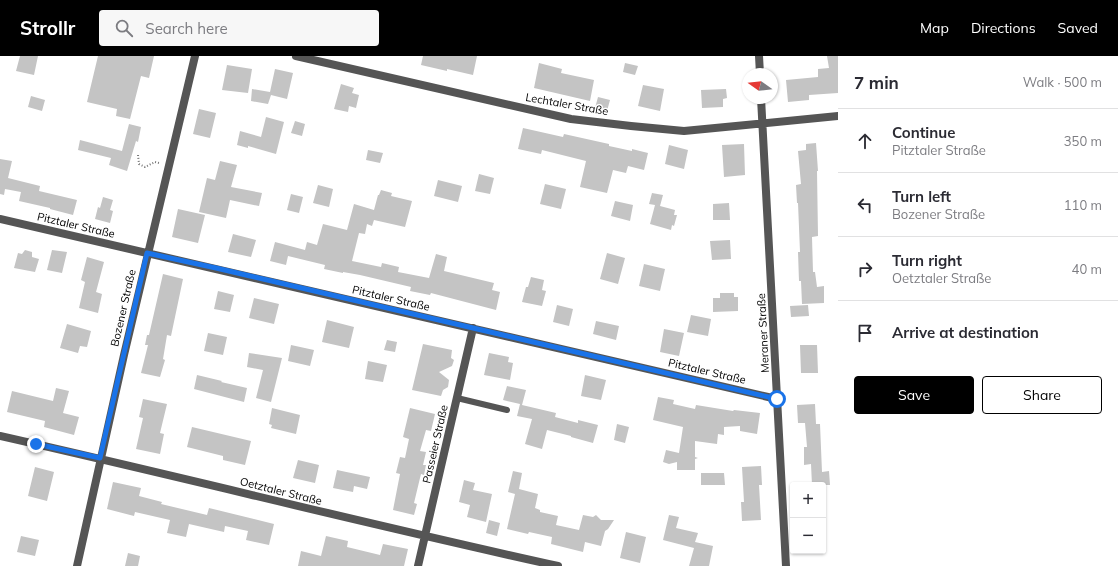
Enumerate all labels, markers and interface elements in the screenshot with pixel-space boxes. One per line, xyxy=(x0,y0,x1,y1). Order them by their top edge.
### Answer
search box xyxy=(99,10,379,46)
text: Strollr xyxy=(20,16,75,40)
icon: search xyxy=(113,17,135,39)
text: Search here xyxy=(145,19,228,38)
text: Map xyxy=(920,19,949,37)
text: Directions xyxy=(971,19,1036,37)
text: Saved xyxy=(1058,19,1098,37)
north arrow xyxy=(742,68,778,104)
text: 7 min xyxy=(854,72,899,93)
text: Walk · 500 m xyxy=(1023,74,1102,90)
street label: Lechtaler Straße xyxy=(524,90,610,118)
text: Continue xyxy=(892,123,955,142)
icon: ahead xyxy=(854,130,876,152)
text: 350 m xyxy=(1064,133,1102,149)
text: Pitztaler Straße xyxy=(892,142,986,158)
text: Turn left xyxy=(892,187,951,206)
icon: left xyxy=(854,194,876,216)
text: 110 m xyxy=(1064,197,1102,213)
text: Bozener Straße xyxy=(892,206,985,222)
street label: Pitztaler Straße xyxy=(36,209,116,241)
text: Turn right xyxy=(892,251,962,270)
icon: right xyxy=(854,258,876,280)
text: 40 m xyxy=(1072,261,1102,277)
street label: Bozener Straße xyxy=(107,268,139,348)
text: Oetztaler Straße xyxy=(892,270,991,286)
street label: Pitztaler Straße xyxy=(351,282,431,314)
street label: Meraner Straße xyxy=(754,293,772,373)
icon: arrive xyxy=(854,322,876,344)
text: Arrive at destination xyxy=(892,323,1039,342)
street label: Pitztaler Straße xyxy=(667,355,747,387)
button: Save xyxy=(854,376,974,414)
button: Share xyxy=(982,376,1102,414)
route start xyxy=(768,390,786,408)
street label: Passeier Straße xyxy=(419,403,451,485)
route end xyxy=(27,435,45,453)
street label: Oetztaler Straße xyxy=(238,474,324,508)
map controls xyxy=(790,482,826,554)
button: + xyxy=(790,482,826,518)
button: − xyxy=(790,518,826,554)

